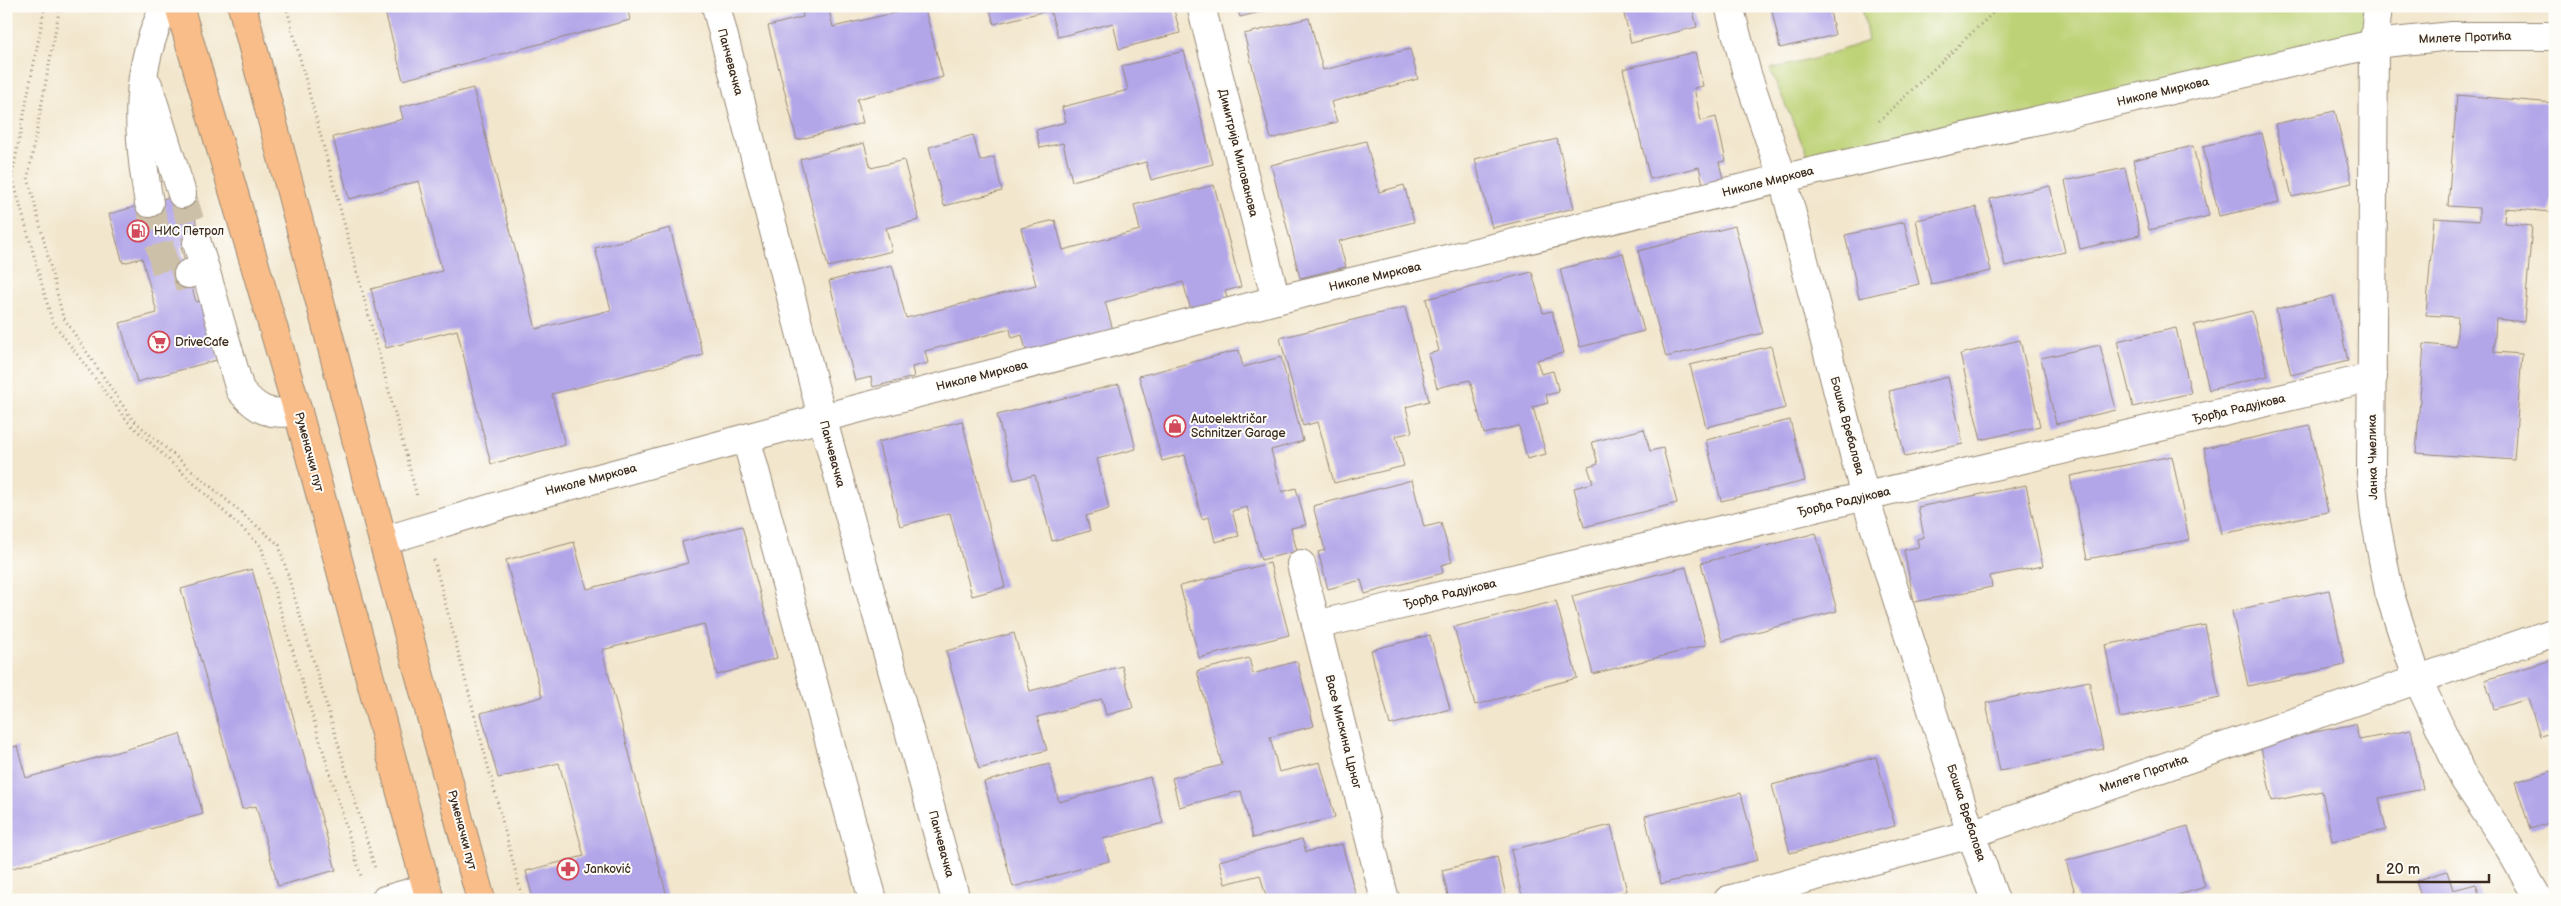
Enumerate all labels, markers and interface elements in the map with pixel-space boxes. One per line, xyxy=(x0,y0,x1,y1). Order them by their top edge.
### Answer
street label: Панчевачка xyxy=(714,27,746,97)
street label: Милете Протића xyxy=(2418,29,2512,47)
street label: Николе Миркова xyxy=(2116,74,2210,110)
street label: Димитрија Милованова xyxy=(1215,87,1261,219)
street label: Николе Миркова xyxy=(1721,163,1815,201)
fuel station icon: НИС Петрол xyxy=(126,219,150,243)
place label: НИС Петрол xyxy=(154,224,224,239)
street label: Николе Миркова xyxy=(1328,259,1422,295)
supermarket icon: DriveCafe xyxy=(147,330,171,354)
place label: DriveCafe xyxy=(175,335,229,350)
street label: Николе Миркова xyxy=(935,357,1029,395)
street label: Бошка Вребалова xyxy=(1827,375,1867,477)
street label: Ђорђа Радујкова xyxy=(2191,391,2287,427)
street label: Руменачки пут xyxy=(291,410,327,494)
place label: Autoelektričar Schnitzer Garage xyxy=(1191,412,1286,441)
shop icon: Autoelektričar Schnitzer Garage xyxy=(1163,414,1187,438)
street label: Јанка Чмелика xyxy=(2365,414,2381,500)
street label: Панчевачка xyxy=(816,419,848,489)
street label: Николе Миркова xyxy=(544,461,638,499)
street label: Ђорђа Радујкова xyxy=(1796,484,1892,520)
street label: Ђорђа Радујкова xyxy=(1402,576,1498,612)
street label: Васе Мискина Црног xyxy=(1322,673,1365,791)
street label: Милете Протића xyxy=(2098,752,2190,796)
street label: Бошка Вребалова xyxy=(1943,762,1989,864)
street label: Руменачки пут xyxy=(444,788,480,872)
street label: Панчевачка xyxy=(925,809,957,879)
scale bar xyxy=(2378,851,2490,883)
pharmacy icon: Janković xyxy=(556,857,580,881)
text: 20 m xyxy=(2386,860,2420,879)
place label: Janković xyxy=(584,862,632,877)

